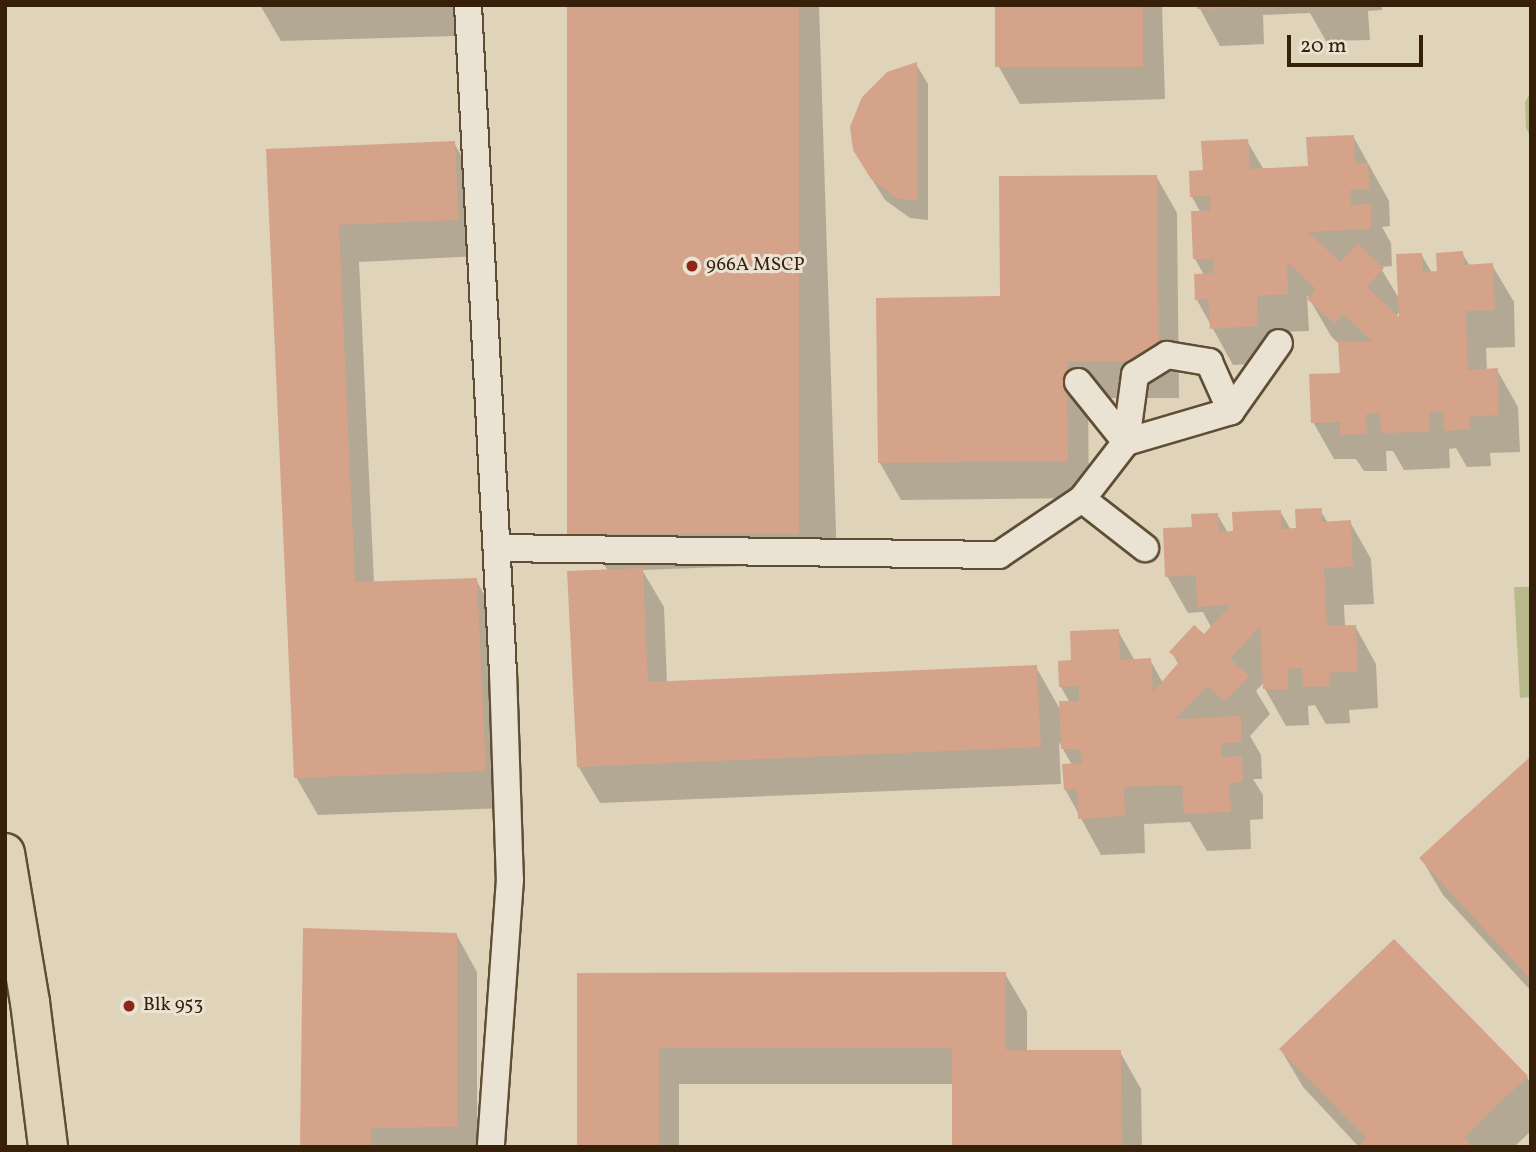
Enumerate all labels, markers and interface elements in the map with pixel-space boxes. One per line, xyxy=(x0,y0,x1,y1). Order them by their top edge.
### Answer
scale bar xyxy=(1291,21,1428,65)
text: 20 m xyxy=(1300,32,1346,61)
place label: 966A MSCP xyxy=(706,255,805,277)
marker: 966A MSCP xyxy=(684,258,700,274)
place label: Blk 953 xyxy=(143,995,203,1017)
marker: Blk 953 xyxy=(121,998,137,1014)

